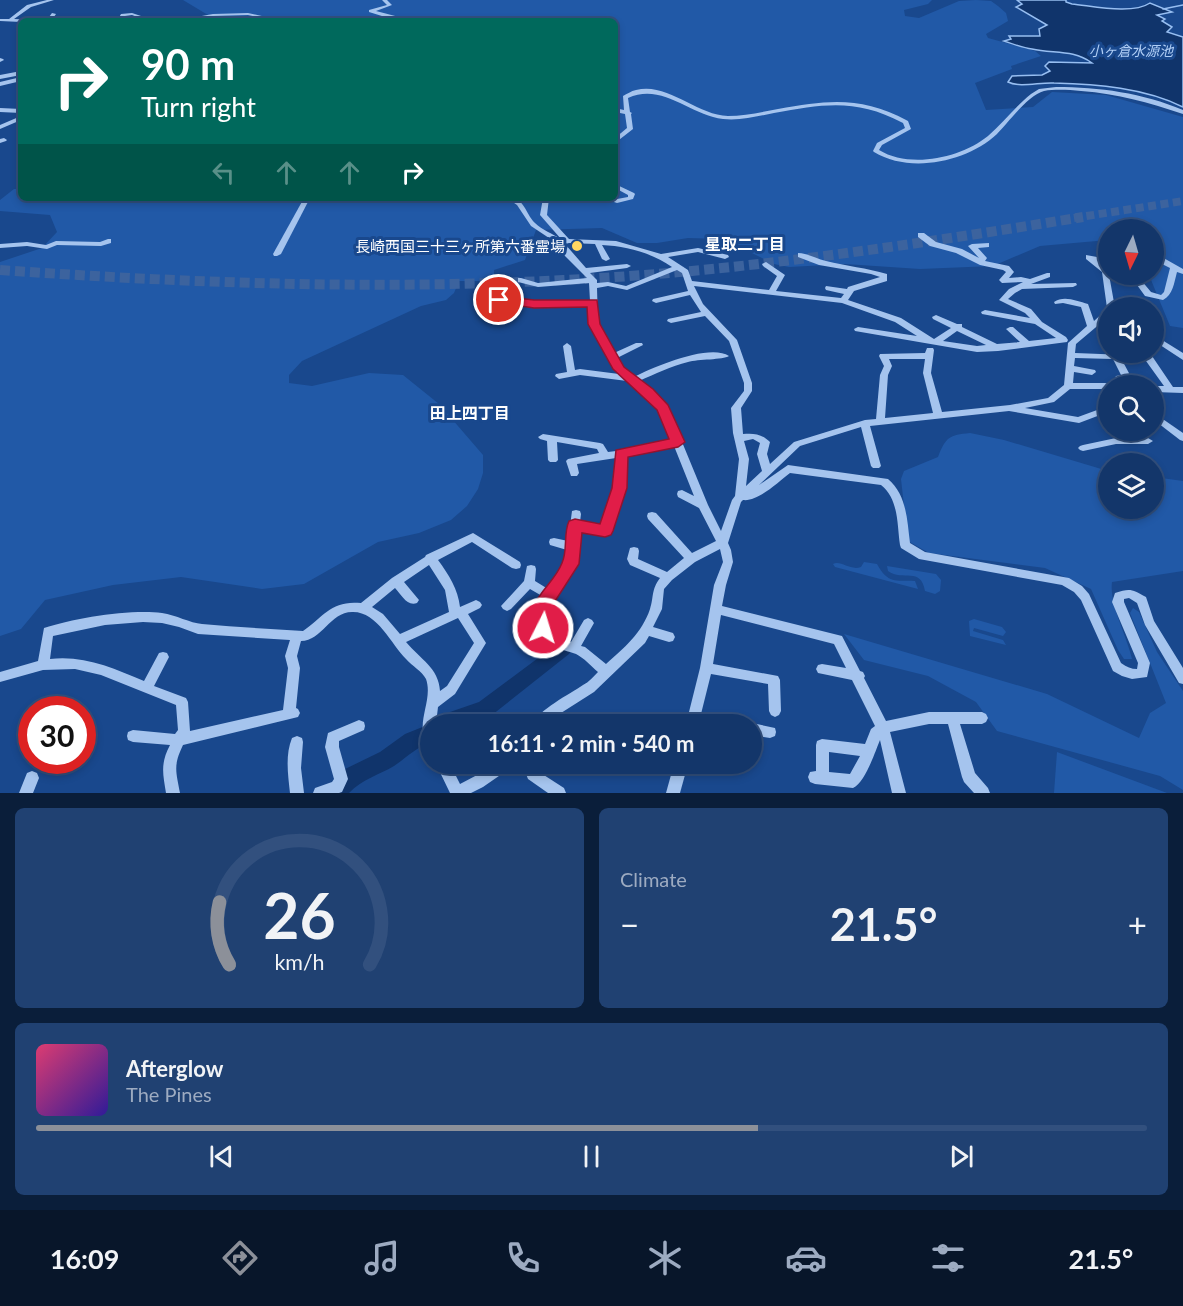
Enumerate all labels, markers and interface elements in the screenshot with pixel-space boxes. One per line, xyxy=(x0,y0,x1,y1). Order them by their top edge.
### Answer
text: 90 m xyxy=(141,39,235,89)
icon: right xyxy=(42,42,120,120)
water label: 小ヶ倉水源池 xyxy=(1089,42,1175,59)
text: Turn right xyxy=(141,90,256,123)
icon: left xyxy=(207,156,240,189)
icon: ahead xyxy=(270,156,303,189)
icon: ahead xyxy=(333,156,366,189)
icon: right xyxy=(396,156,429,189)
north arrow xyxy=(1098,219,1164,285)
map controls xyxy=(1098,219,1164,519)
district label: 星取二丁目 xyxy=(705,234,785,253)
place label: 長崎西国三十三ヶ所第六番霊場 xyxy=(355,237,565,255)
marker: 長崎西国三十三ヶ所第六番霊場 xyxy=(570,239,584,253)
pin xyxy=(473,274,524,325)
icon: arrive xyxy=(482,283,515,316)
button: sound xyxy=(1098,297,1164,363)
button: search xyxy=(1098,375,1164,441)
district label: 田上四丁目 xyxy=(430,403,510,422)
button: layers xyxy=(1098,453,1164,519)
position arrow xyxy=(511,596,575,660)
speed limit sign: 30 xyxy=(18,696,96,774)
text: 16:11 · 2 min · 540 m xyxy=(488,730,694,757)
text: Climate xyxy=(620,867,687,891)
text: 26 xyxy=(263,877,336,952)
text: 21.5° xyxy=(830,897,937,951)
text: − xyxy=(620,904,639,944)
text: + xyxy=(1128,904,1147,944)
text: km/h xyxy=(274,949,325,975)
text: Afterglow xyxy=(126,1055,223,1082)
text: The Pines xyxy=(126,1082,212,1106)
icon: previous xyxy=(205,1140,238,1173)
icon: pause xyxy=(575,1140,608,1173)
icon: next xyxy=(945,1140,978,1173)
icon: directions xyxy=(219,1237,261,1279)
icon: music xyxy=(361,1237,403,1279)
icon: phone xyxy=(502,1237,544,1279)
icon: climate xyxy=(644,1237,686,1279)
icon: car xyxy=(785,1237,827,1279)
icon: filters xyxy=(927,1237,969,1279)
text: 16:09 xyxy=(50,1242,119,1275)
text: 21.5° xyxy=(1069,1242,1133,1275)

